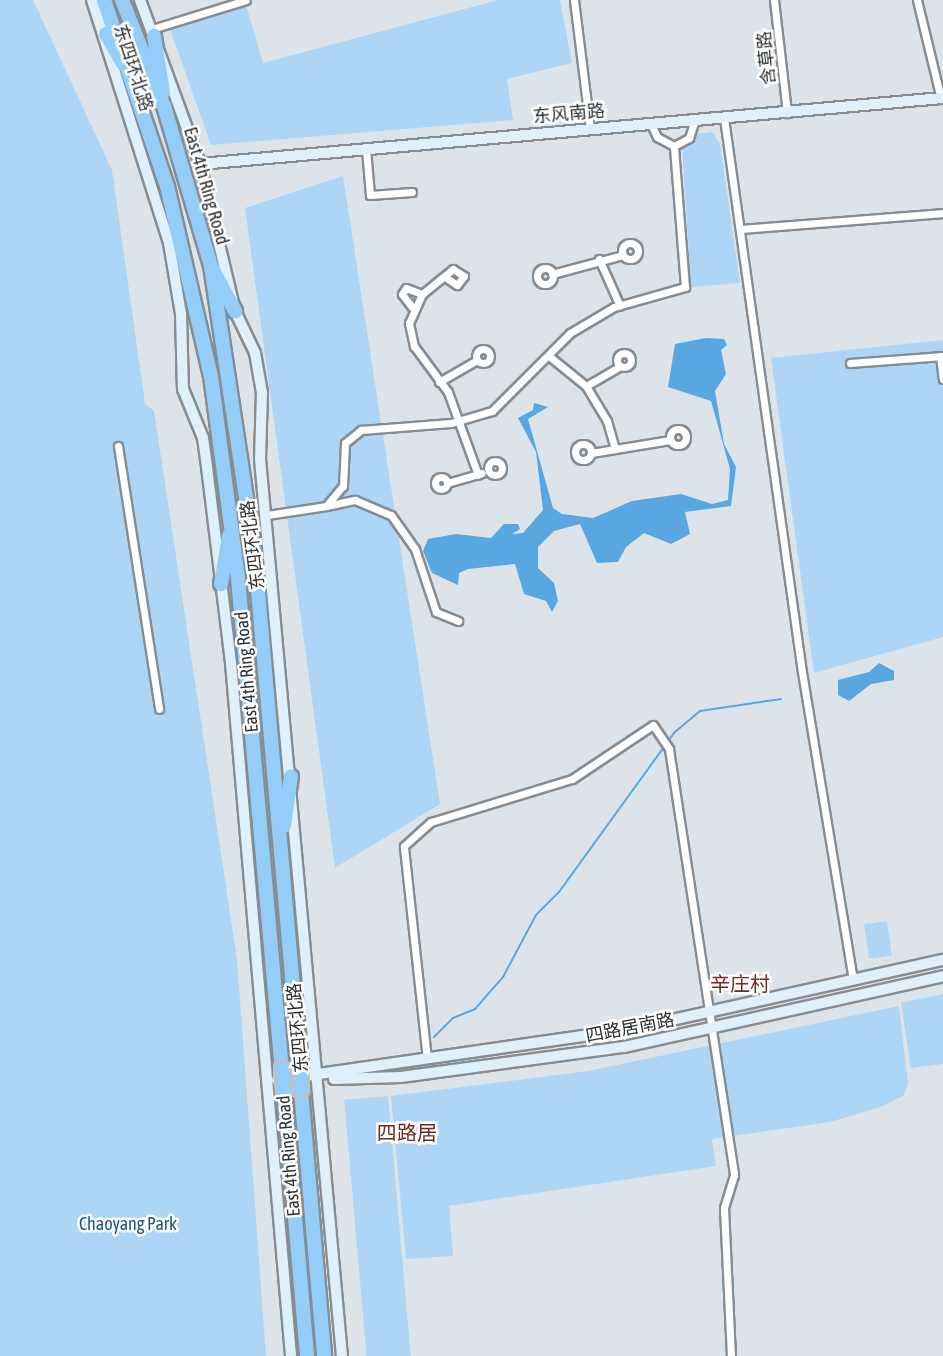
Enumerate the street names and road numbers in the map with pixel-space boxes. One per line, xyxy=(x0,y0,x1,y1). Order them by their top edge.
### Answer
street label: 东四环北路 xyxy=(109,22,157,114)
street label: 含草路 xyxy=(753,30,781,86)
street label: 东风南路 xyxy=(532,100,606,128)
street label: East 4th Ring Road xyxy=(179,125,233,247)
street label: 东四环北路 xyxy=(237,499,269,591)
street label: East 4th Ring Road xyxy=(231,611,263,733)
street label: 东四环北路 xyxy=(283,982,313,1074)
street label: 四路居南路 xyxy=(584,1009,676,1047)
street label: East 4th Ring Road xyxy=(273,1095,305,1217)

